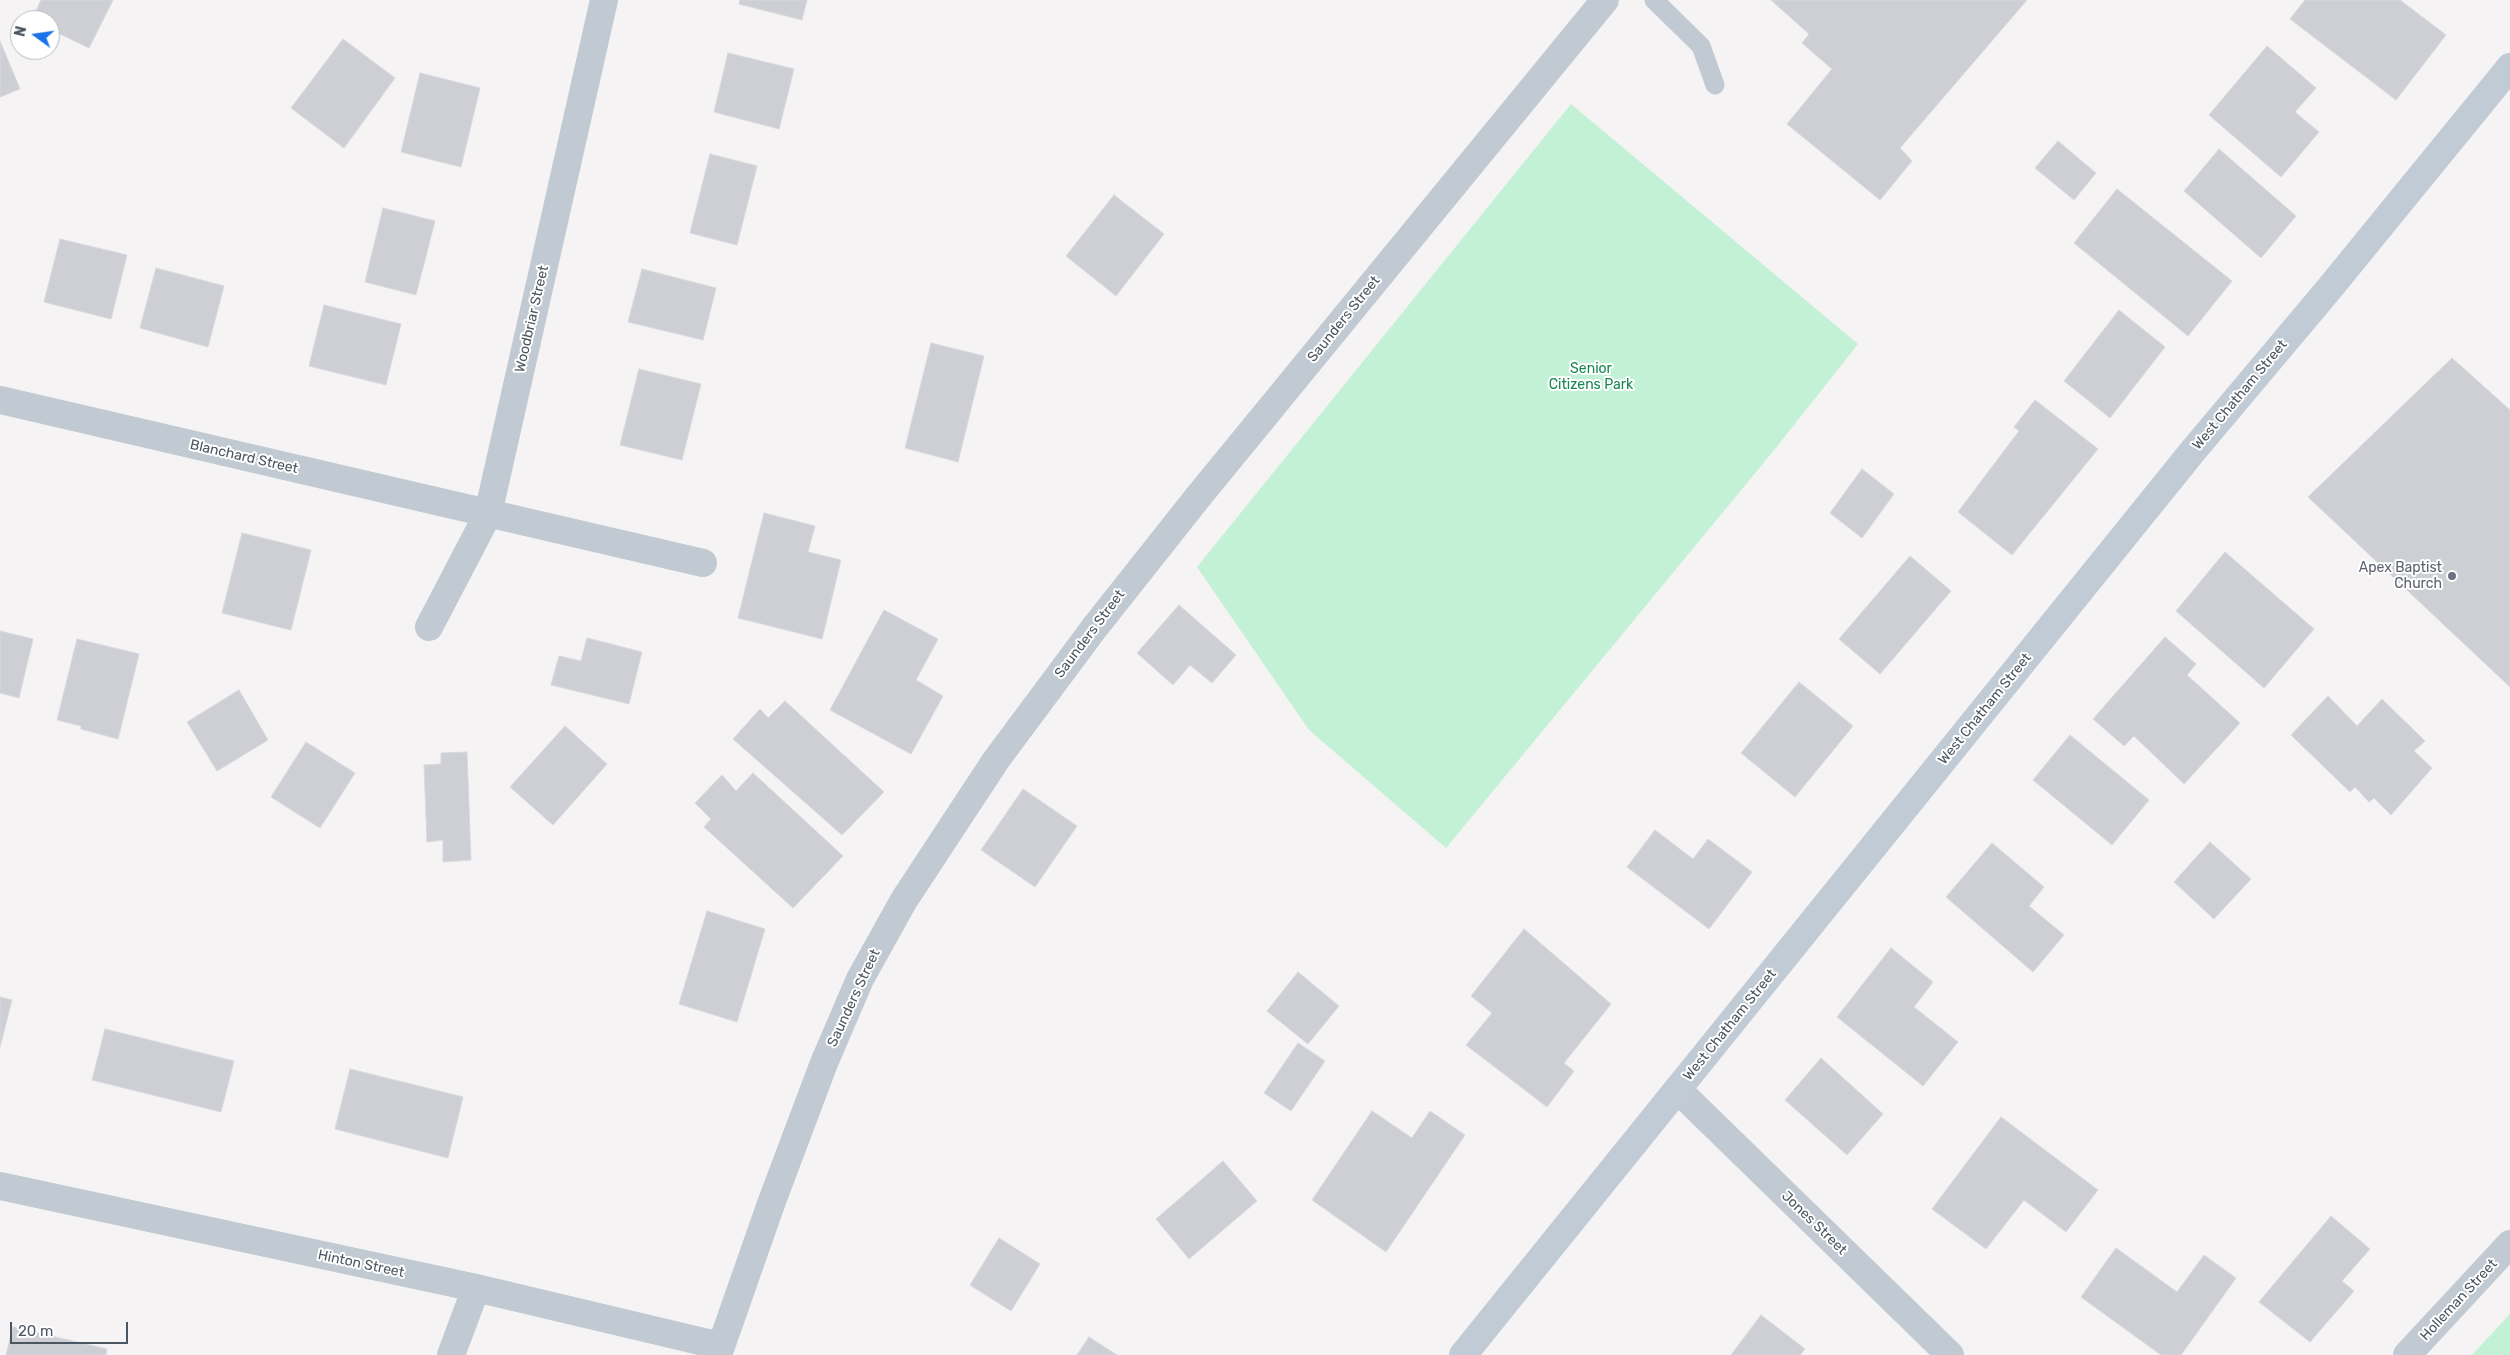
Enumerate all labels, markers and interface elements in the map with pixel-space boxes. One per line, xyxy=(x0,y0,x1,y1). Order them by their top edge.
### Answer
north arrow xyxy=(10,10,60,60)
text: N xyxy=(11,25,30,38)
street label: Woodbriar Street xyxy=(512,264,552,374)
street label: Saunders Street xyxy=(1304,273,1384,365)
street label: West Chatham Street xyxy=(2189,337,2291,453)
park label: Senior Citizens Park xyxy=(1549,361,1633,394)
street label: Blanchard Street xyxy=(188,436,300,478)
place label: Apex Baptist Church xyxy=(2359,560,2442,592)
marker: Apex Baptist Church xyxy=(2446,570,2458,582)
street label: Saunders Street xyxy=(1051,587,1129,681)
street label: West Chatham Street xyxy=(1935,650,2035,768)
street label: Saunders Street xyxy=(824,946,884,1050)
street label: West Chatham Street xyxy=(1680,966,1780,1084)
street label: Jones Street xyxy=(1778,1188,1850,1258)
street label: Hinton Street xyxy=(316,1247,406,1281)
street label: Holleman Street xyxy=(2417,1256,2501,1344)
scale bar xyxy=(12,1312,130,1344)
text: 20 m xyxy=(18,1322,53,1340)

